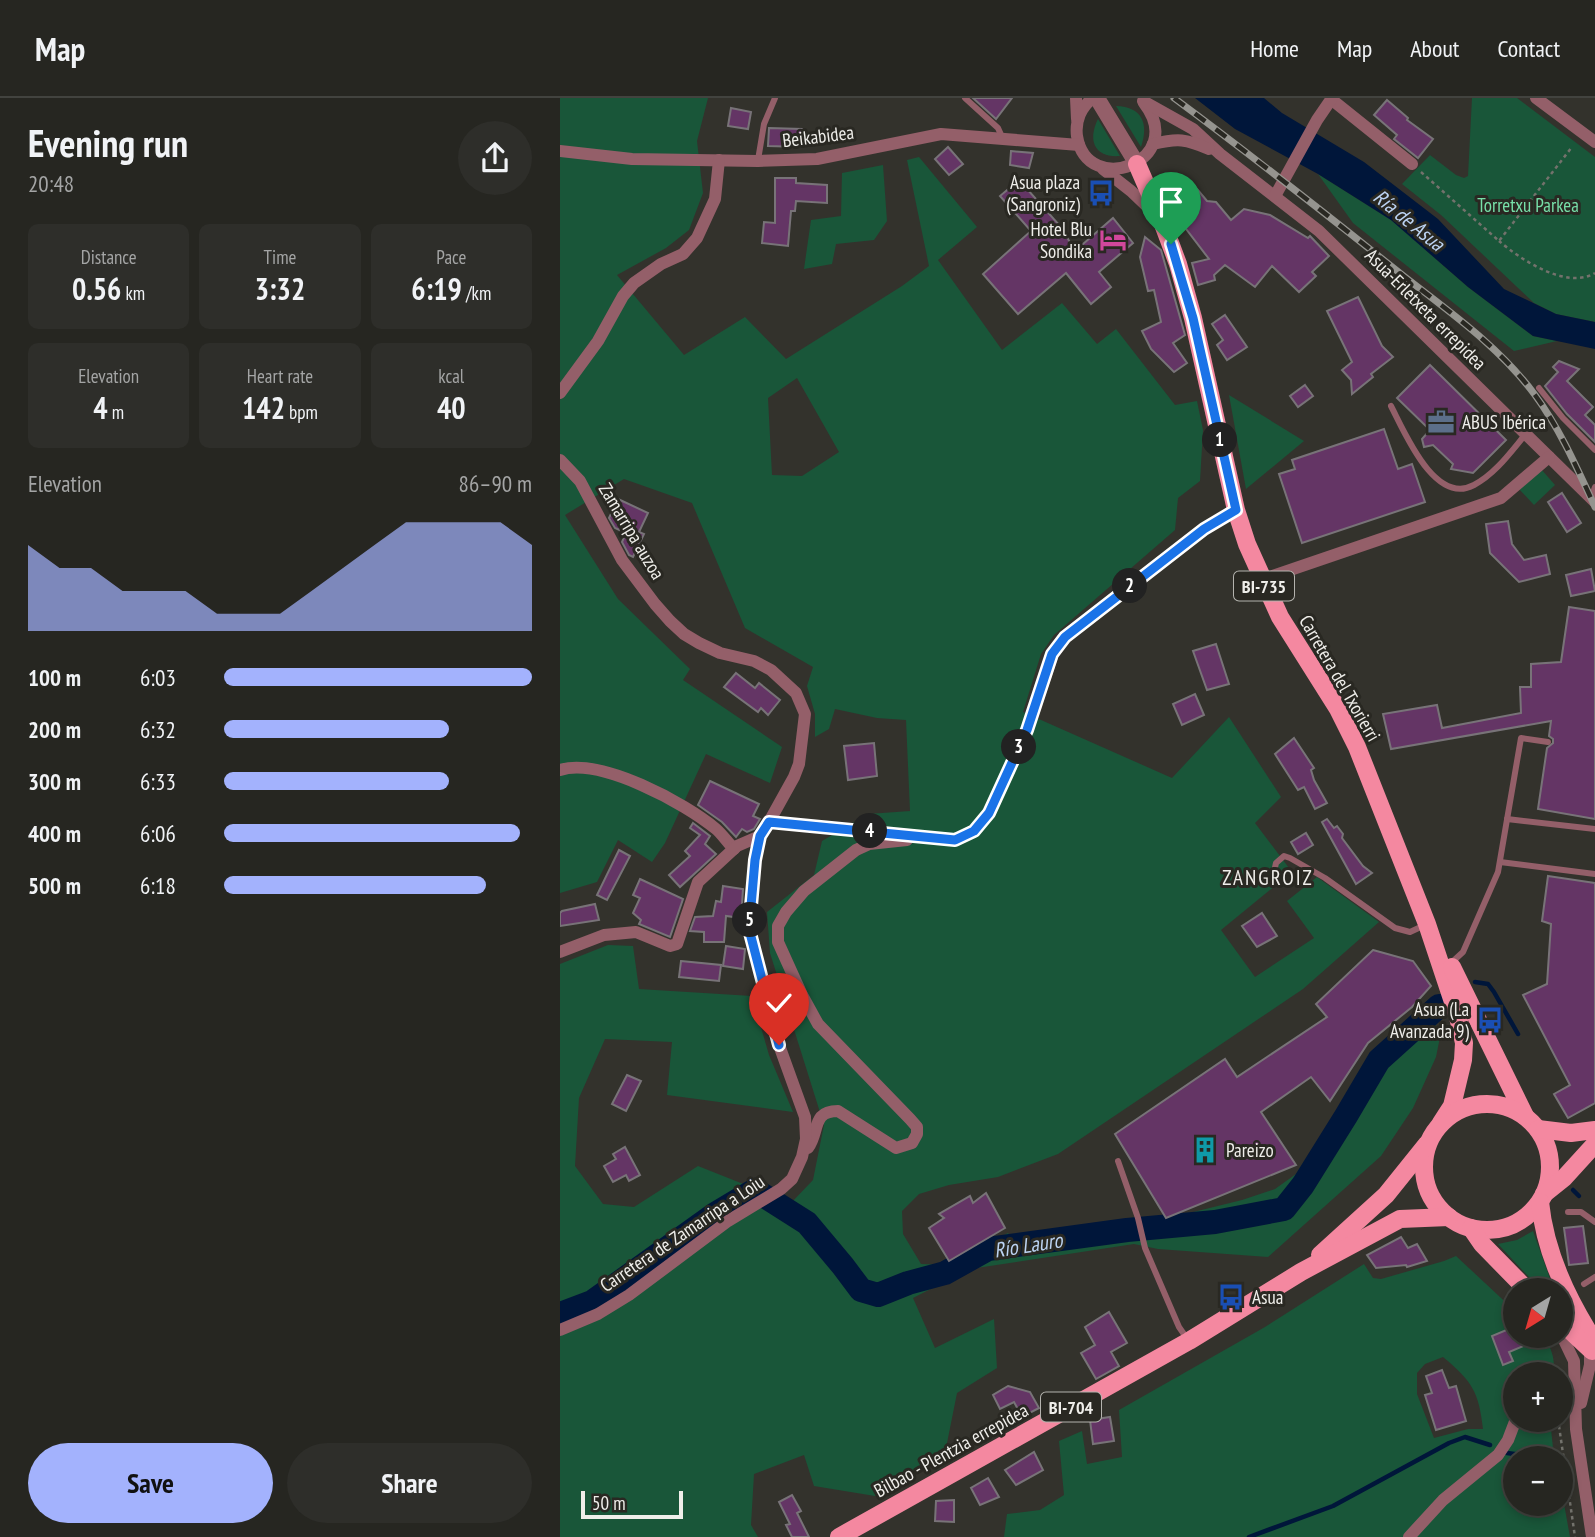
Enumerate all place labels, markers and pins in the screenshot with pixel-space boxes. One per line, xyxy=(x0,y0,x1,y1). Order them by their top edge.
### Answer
place label: Asua plaza (Sangroniz) xyxy=(1006,170,1081,216)
pin xyxy=(1141,172,1201,244)
bus stop icon: Asua plaza (Sangroniz) xyxy=(1086,178,1116,208)
place label: Hotel Blu Sondika xyxy=(1031,217,1092,263)
hotel icon: Hotel Blu Sondika xyxy=(1098,225,1128,255)
office icon: ABUS Ibérica xyxy=(1426,407,1456,437)
place label: ABUS Ibérica xyxy=(1462,410,1546,434)
pin: 1 xyxy=(1202,422,1238,458)
pin: 2 xyxy=(1112,568,1148,603)
pin: 3 xyxy=(1002,730,1036,764)
pin: 4 xyxy=(852,814,888,848)
pin: 5 xyxy=(732,902,768,938)
pin xyxy=(749,973,809,1045)
place label: Asua (La Avanzada 9) xyxy=(1390,997,1470,1043)
bus stop icon: Asua (La Avanzada 9) xyxy=(1475,1005,1505,1035)
building icon: Pareizo xyxy=(1190,1135,1220,1165)
place label: Pareizo xyxy=(1226,1138,1274,1162)
bus stop icon: Asua xyxy=(1216,1282,1246,1312)
place label: Asua xyxy=(1252,1285,1283,1309)

